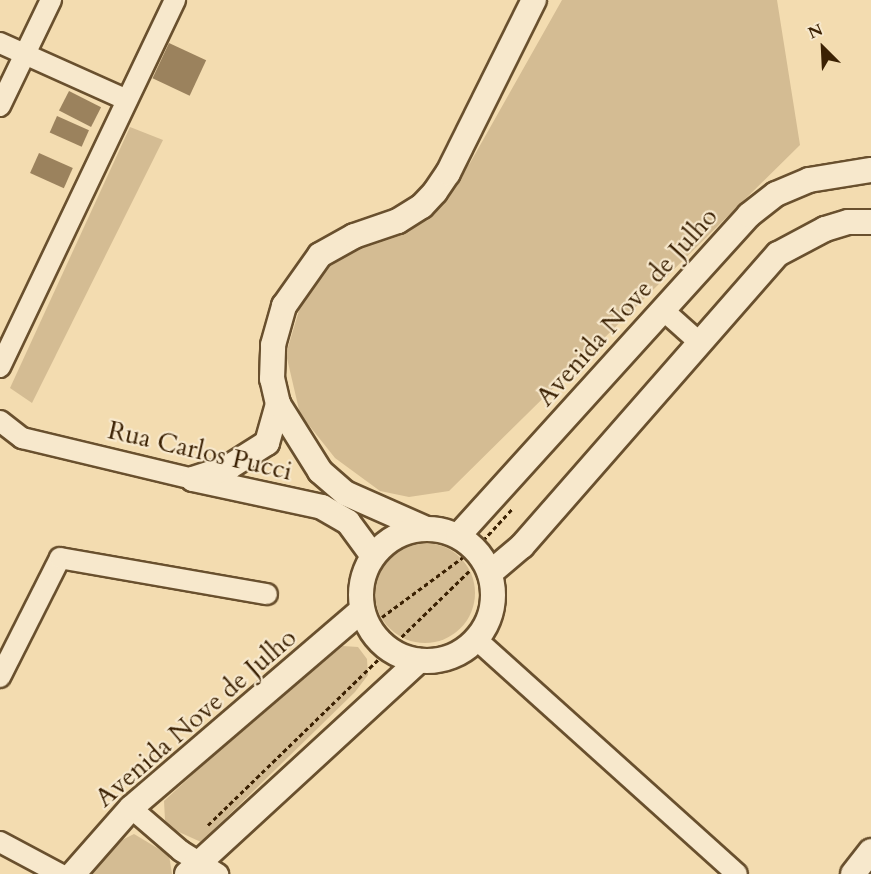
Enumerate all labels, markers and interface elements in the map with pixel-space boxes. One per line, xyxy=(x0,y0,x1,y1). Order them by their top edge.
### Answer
north arrow xyxy=(793,18,853,78)
text: N xyxy=(805,19,826,44)
street label: Avenida Nove de Julho xyxy=(530,201,724,413)
street label: Rua Carlos Pucci xyxy=(105,415,295,487)
street label: Avenida Nove de Julho xyxy=(89,622,303,814)

